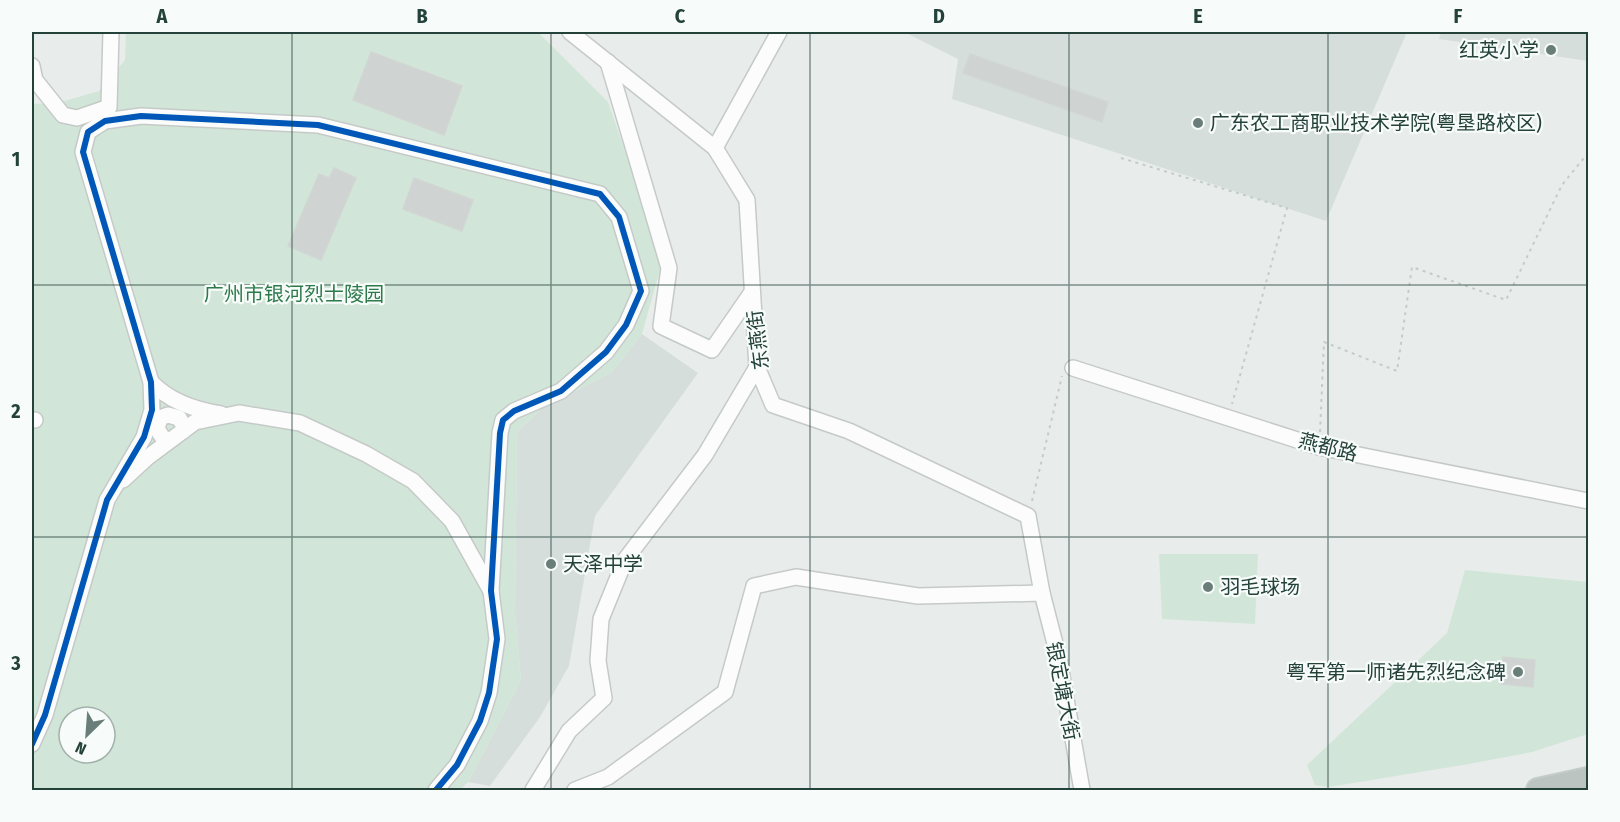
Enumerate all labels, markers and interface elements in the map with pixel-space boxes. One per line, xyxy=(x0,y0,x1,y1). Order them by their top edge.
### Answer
text: A xyxy=(156,4,169,28)
text: B xyxy=(416,4,428,28)
text: C xyxy=(675,4,686,28)
text: D xyxy=(933,4,945,28)
text: E xyxy=(1193,4,1203,28)
text: F xyxy=(1454,4,1463,28)
place label: 红英小学 xyxy=(1459,38,1539,62)
marker: 红英小学 xyxy=(1544,43,1558,57)
place label: 广东农工商职业技术学院(粤垦路校区) xyxy=(1210,111,1542,135)
marker: 广东农工商职业技术学院(粤垦路校区) xyxy=(1191,116,1205,130)
text: 1 xyxy=(12,147,20,171)
park label: 广州市银河烈士陵园 xyxy=(204,282,384,306)
street label: 东燕街 xyxy=(742,309,774,371)
text: 2 xyxy=(10,399,21,423)
street label: 燕都路 xyxy=(1296,428,1360,466)
place label: 天泽中学 xyxy=(563,552,643,576)
marker: 天泽中学 xyxy=(544,557,558,571)
place label: 羽毛球场 xyxy=(1220,575,1300,599)
marker: 羽毛球场 xyxy=(1201,580,1215,594)
street label: 银定塘大街 xyxy=(1042,640,1084,742)
text: 3 xyxy=(10,651,21,675)
place label: 粤军第一师诸先烈纪念碑 xyxy=(1286,660,1506,684)
marker: 粤军第一师诸先烈纪念碑 xyxy=(1511,665,1525,679)
north arrow xyxy=(57,705,117,765)
text: N xyxy=(73,738,89,759)

